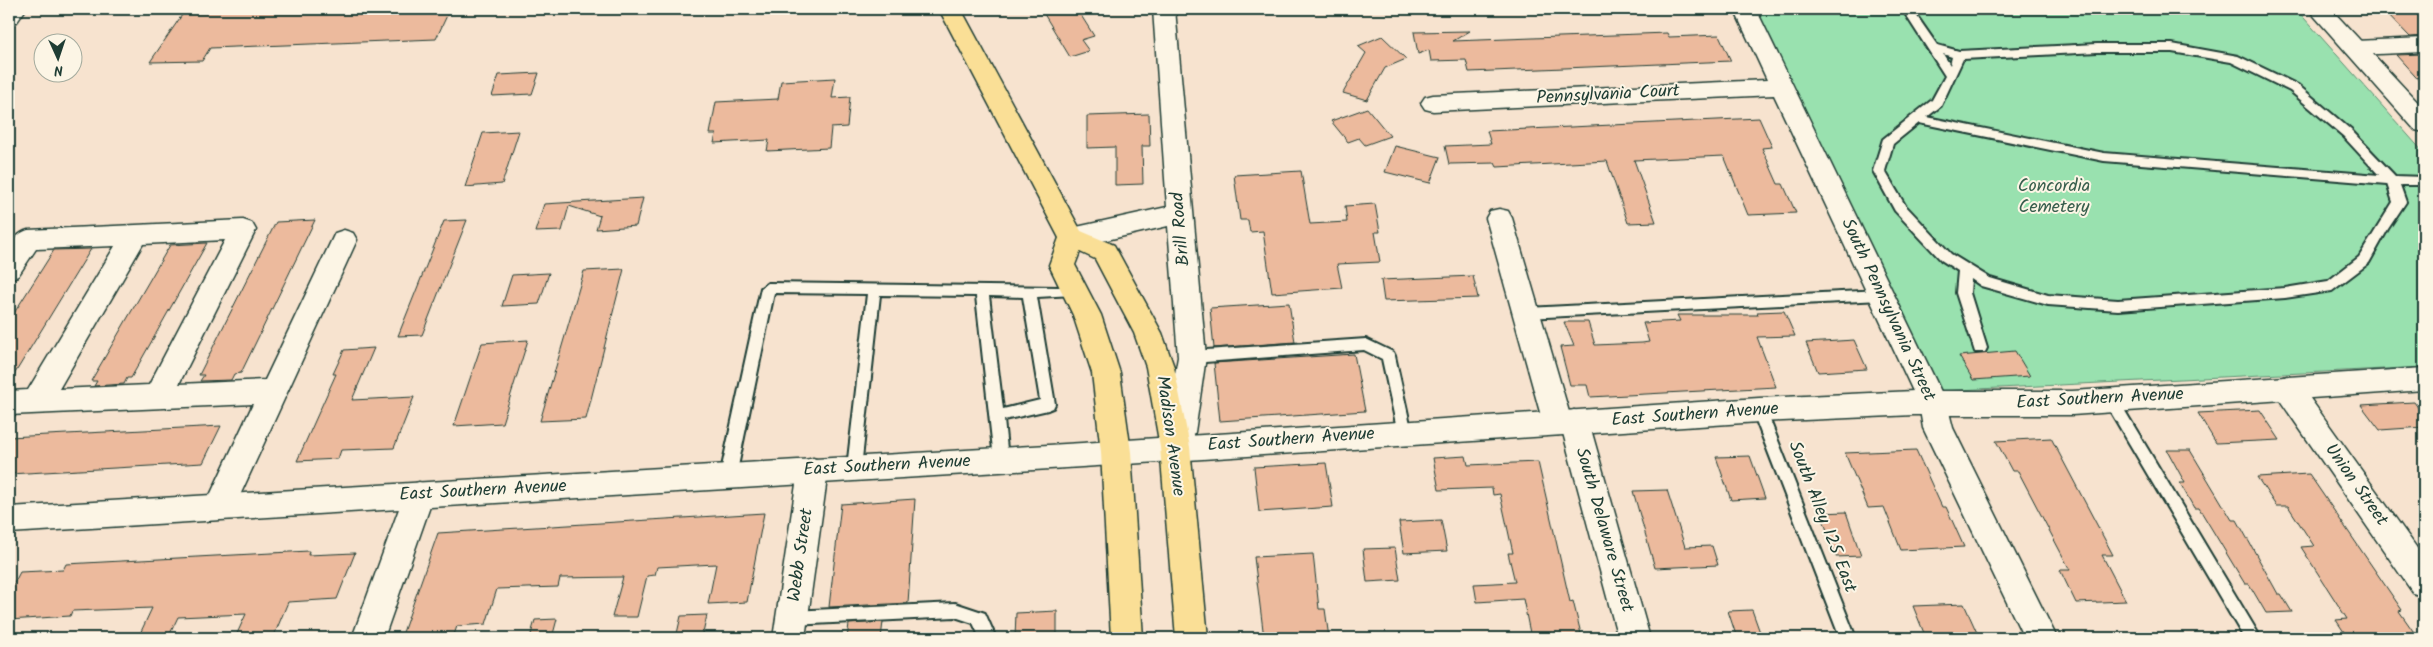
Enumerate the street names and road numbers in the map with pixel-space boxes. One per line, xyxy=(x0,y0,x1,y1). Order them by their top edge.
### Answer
street label: Pennsylvania Court xyxy=(1535,77,1682,113)
street label: Brill Road xyxy=(1163,190,1199,267)
street label: South Pennsylvania Street xyxy=(1833,214,1944,407)
street label: Madison Avenue xyxy=(1147,374,1193,498)
street label: East Southern Avenue xyxy=(2016,380,2184,418)
street label: East Southern Avenue xyxy=(1610,395,1780,435)
street label: East Southern Avenue xyxy=(1206,420,1376,460)
street label: South Alley 125 East xyxy=(1780,437,1865,598)
street label: Union Street xyxy=(2317,438,2396,533)
street label: South Delaware Street xyxy=(1567,444,1642,617)
street label: East Southern Avenue xyxy=(803,447,971,485)
street label: East Southern Avenue xyxy=(399,472,567,510)
street label: Webb Street xyxy=(780,505,822,604)

